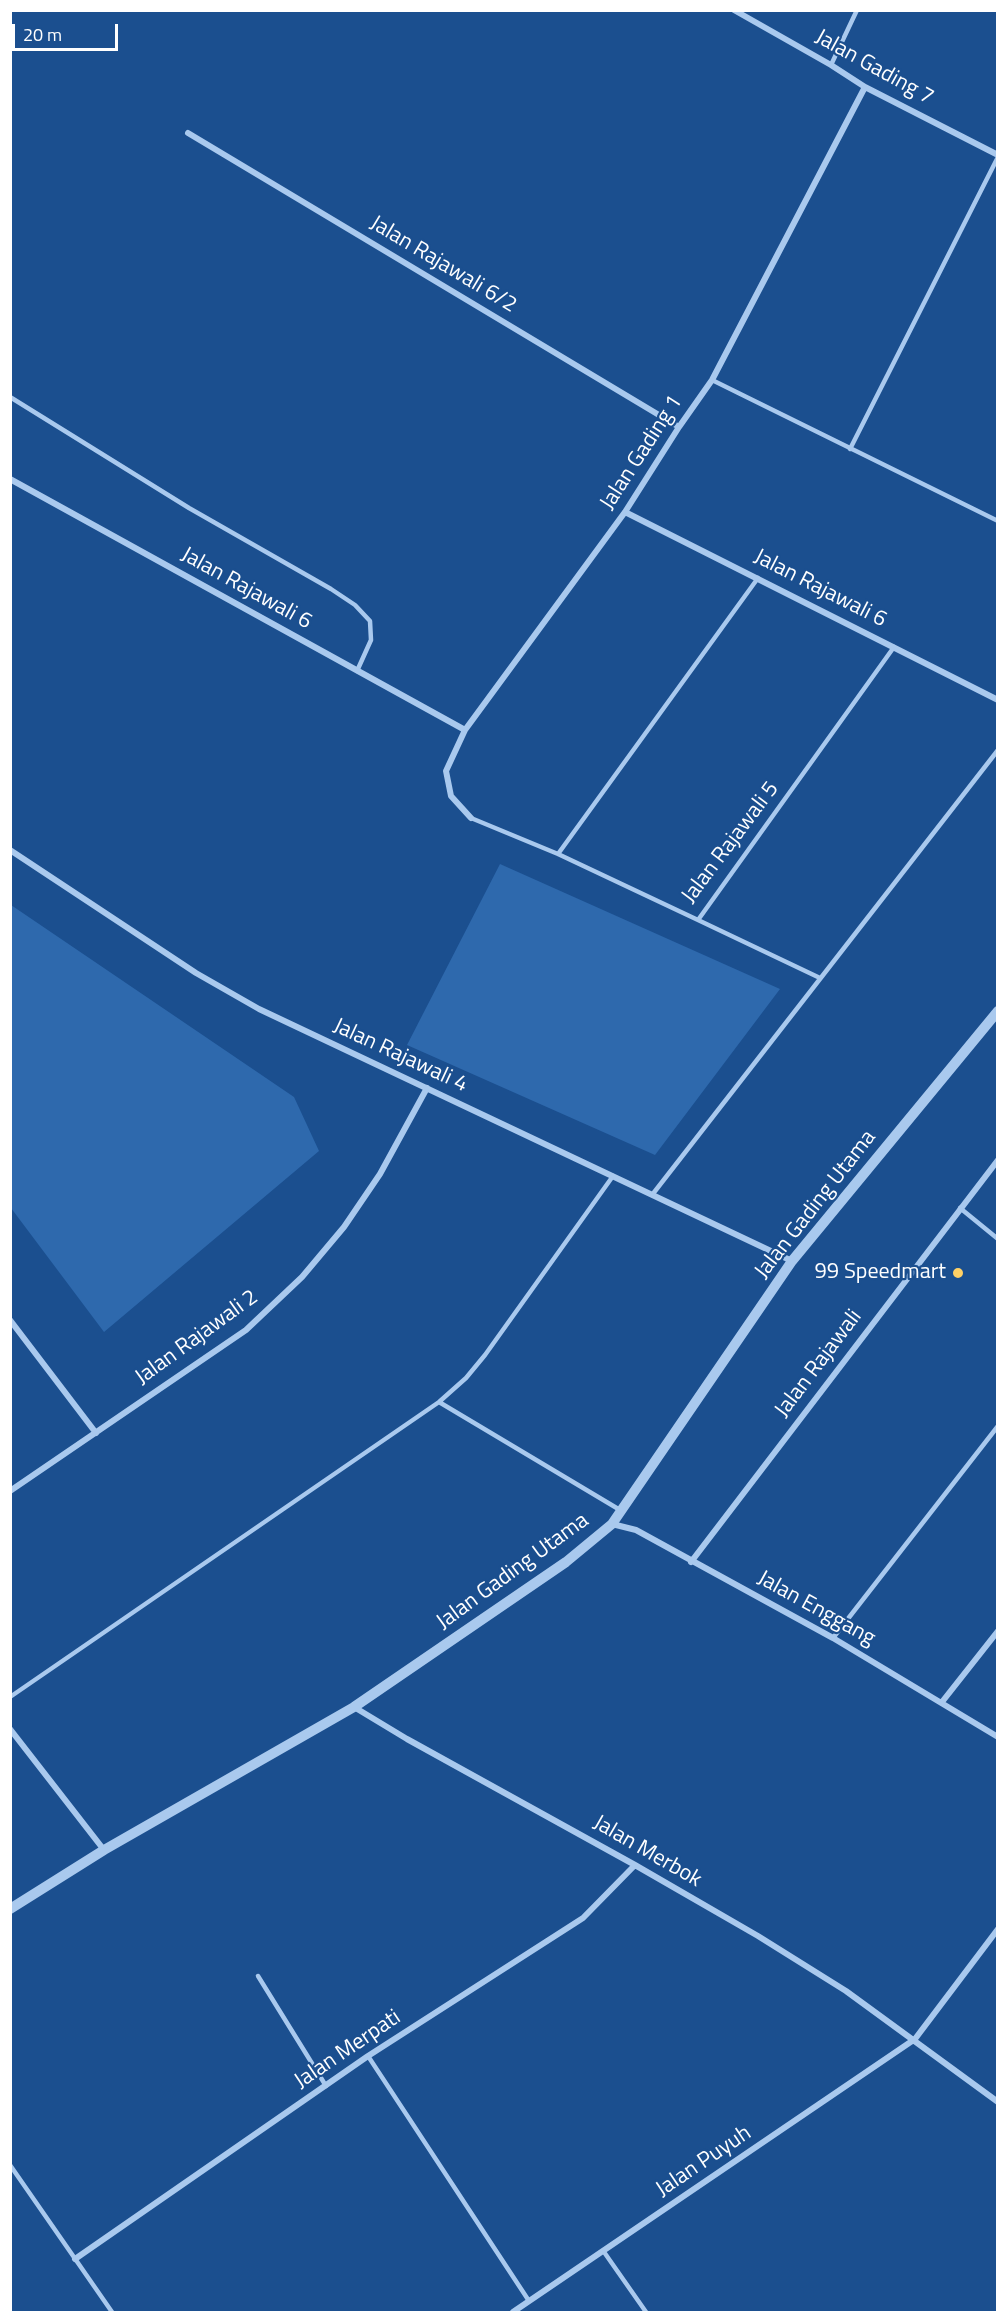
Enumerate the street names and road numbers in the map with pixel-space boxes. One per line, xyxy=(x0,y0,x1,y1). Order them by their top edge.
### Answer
street label: Jalan Gading 7 xyxy=(810,25,938,111)
street label: Jalan Rajawali 6/2 xyxy=(365,211,521,319)
street label: Jalan Gading 1 xyxy=(595,391,689,515)
street label: Jalan Rajawali 6 xyxy=(176,542,316,636)
street label: Jalan Rajawali 6 xyxy=(749,544,891,634)
street label: Jalan Rajawali 5 xyxy=(677,777,785,909)
street label: Jalan Rajawali 4 xyxy=(329,1013,471,1099)
street label: Jalan Gading Utama xyxy=(750,1125,882,1285)
street label: Jalan Rajawali 2 xyxy=(130,1285,264,1391)
street label: Jalan Rajawali xyxy=(770,1305,868,1423)
street label: Jalan Gading Utama xyxy=(432,1508,594,1636)
street label: Jalan Enggang xyxy=(752,1566,880,1652)
street label: Jalan Merbok xyxy=(588,1810,706,1894)
street label: Jalan Merpati xyxy=(290,2005,406,2095)
street label: Jalan Puyuh xyxy=(651,2121,757,2203)

